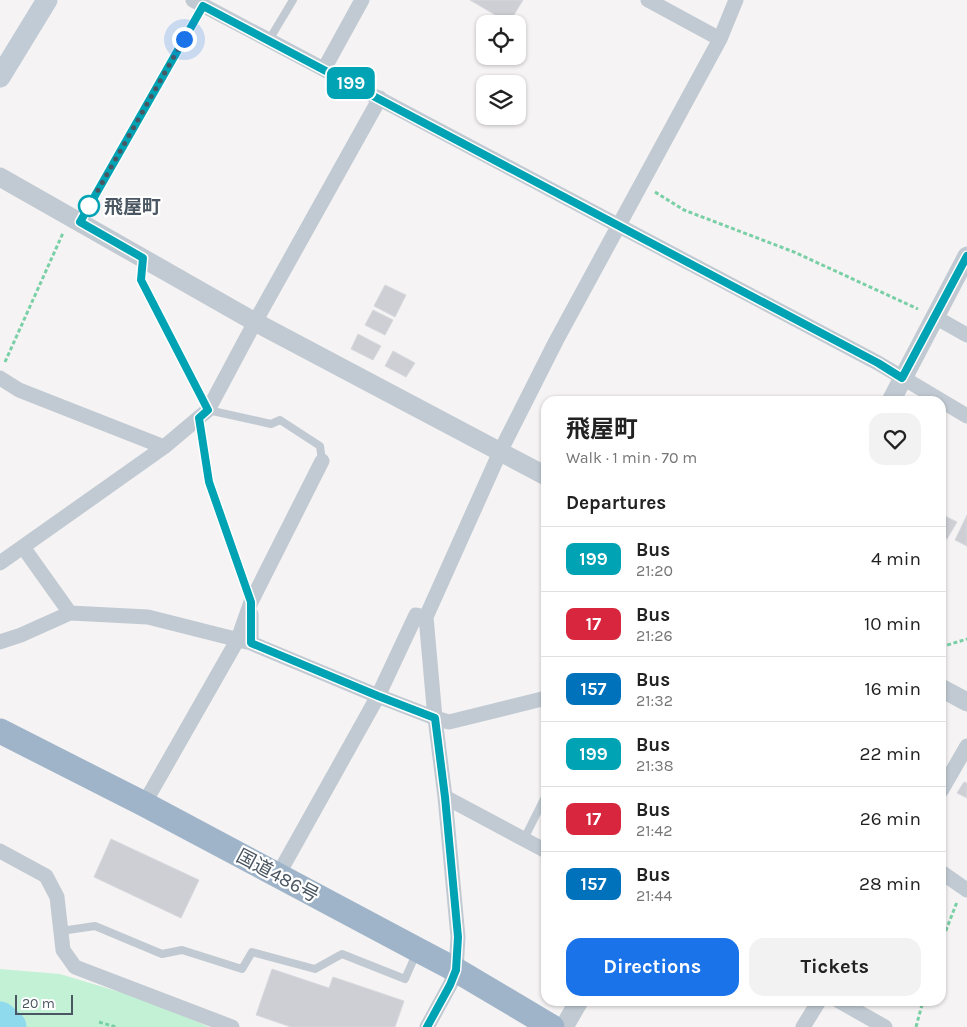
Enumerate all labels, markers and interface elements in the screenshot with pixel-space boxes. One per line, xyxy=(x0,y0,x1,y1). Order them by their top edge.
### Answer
map controls xyxy=(476,15,526,125)
button: locate xyxy=(476,15,526,65)
your location xyxy=(172,27,197,52)
line badge: 199 xyxy=(322,67,380,99)
text: 199 xyxy=(337,72,365,94)
button: layers xyxy=(476,75,526,125)
marker: 飛屋町 xyxy=(78,195,100,217)
place label: 飛屋町 xyxy=(104,196,161,218)
button: heart xyxy=(869,413,921,465)
text: 飛屋町 xyxy=(566,415,638,443)
text: Walk · 1 min · 70 m xyxy=(566,448,697,467)
text: Departures xyxy=(566,492,666,514)
text: Bus xyxy=(636,539,670,561)
text: 199 xyxy=(579,548,608,570)
text: 4 min xyxy=(871,548,921,570)
text: 21:20 xyxy=(636,561,673,580)
text: Bus xyxy=(636,604,670,626)
text: 17 xyxy=(586,613,601,635)
text: 10 min xyxy=(864,613,921,635)
text: 21:26 xyxy=(636,626,673,645)
text: Bus xyxy=(636,669,670,691)
text: 157 xyxy=(581,678,606,700)
text: 16 min xyxy=(864,678,921,700)
text: 21:32 xyxy=(636,691,673,710)
text: Bus xyxy=(636,734,670,756)
text: 199 xyxy=(579,743,608,765)
text: 22 min xyxy=(860,743,921,765)
text: 21:38 xyxy=(636,756,674,775)
text: Bus xyxy=(636,799,670,821)
text: 17 xyxy=(586,808,601,830)
text: 26 min xyxy=(860,808,921,830)
text: 21:42 xyxy=(636,821,672,840)
street label: 国道486号 xyxy=(233,845,323,907)
text: Bus xyxy=(636,864,670,886)
text: 157 xyxy=(581,873,606,895)
text: 28 min xyxy=(859,873,921,895)
text: 21:44 xyxy=(636,886,672,905)
button: Directions xyxy=(566,938,739,996)
button: Tickets xyxy=(749,938,921,996)
scale bar xyxy=(15,992,72,1015)
text: 20 m xyxy=(22,995,55,1012)

